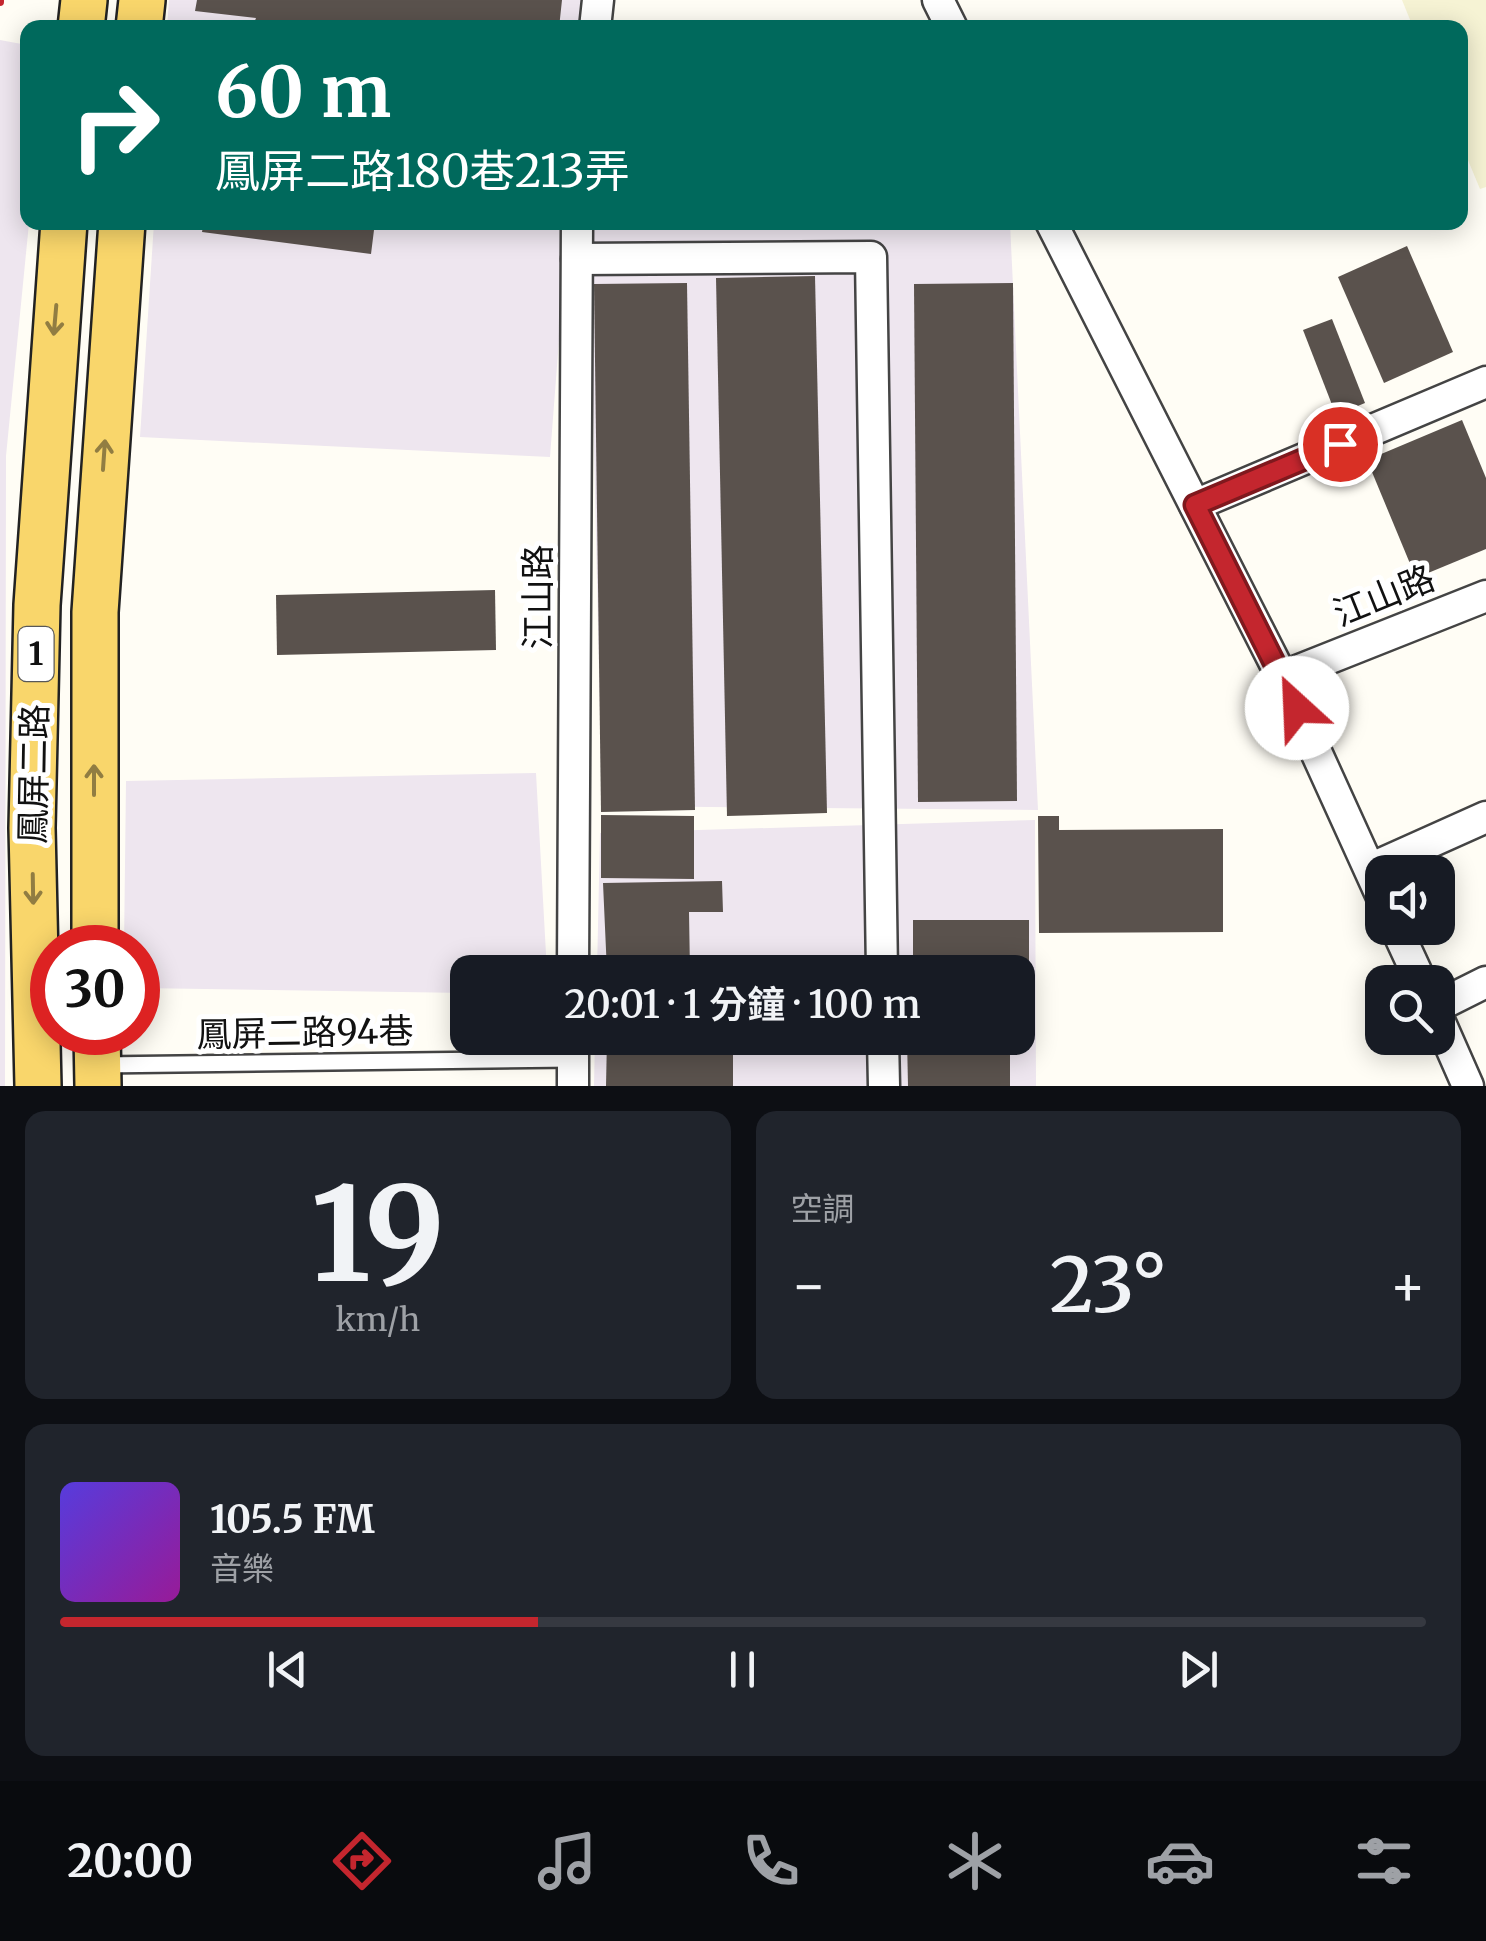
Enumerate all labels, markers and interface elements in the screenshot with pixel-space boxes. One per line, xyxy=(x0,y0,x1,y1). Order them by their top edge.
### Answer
text: 60 m xyxy=(215,48,391,136)
icon: right xyxy=(50,60,180,190)
text: 鳳屏二路180巷213弄 xyxy=(215,143,630,199)
one-way arrow xyxy=(46,303,65,335)
pin xyxy=(1298,402,1383,487)
icon: arrive xyxy=(1313,417,1368,472)
one-way arrow xyxy=(95,440,114,472)
street label: 江山路 xyxy=(516,544,560,650)
street label: 江山路 xyxy=(1327,556,1441,636)
road number: 1 xyxy=(18,627,54,681)
position arrow xyxy=(1245,656,1349,760)
street label: 鳳屏二路 xyxy=(11,704,57,844)
one-way arrow xyxy=(84,765,104,798)
map controls xyxy=(1365,855,1455,1055)
button: sound xyxy=(1365,855,1455,945)
one-way arrow xyxy=(24,872,42,904)
speed limit sign: 30 xyxy=(30,925,160,1055)
button: search xyxy=(1365,965,1455,1055)
text: 20:01 · 1 分鐘 · 100 m xyxy=(564,981,921,1028)
street label: 鳳屏二路94巷 xyxy=(196,1009,414,1057)
text: 19 xyxy=(311,1153,445,1316)
text: 空調 xyxy=(791,1189,855,1229)
text: 23° xyxy=(1049,1238,1167,1332)
text: − xyxy=(791,1251,827,1320)
text: + xyxy=(1389,1251,1426,1320)
text: km/h xyxy=(335,1300,420,1340)
text: 105.5 FM xyxy=(210,1496,375,1543)
text: 音樂 xyxy=(210,1549,274,1589)
icon: previous xyxy=(260,1642,315,1697)
icon: pause xyxy=(715,1642,770,1697)
icon: next xyxy=(1171,1642,1226,1697)
icon: directions xyxy=(327,1826,397,1896)
icon: music xyxy=(532,1826,602,1896)
icon: phone xyxy=(736,1826,806,1896)
icon: climate xyxy=(940,1826,1010,1896)
icon: car xyxy=(1145,1826,1215,1896)
icon: filters xyxy=(1349,1826,1419,1896)
text: 20:00 xyxy=(67,1833,193,1889)

